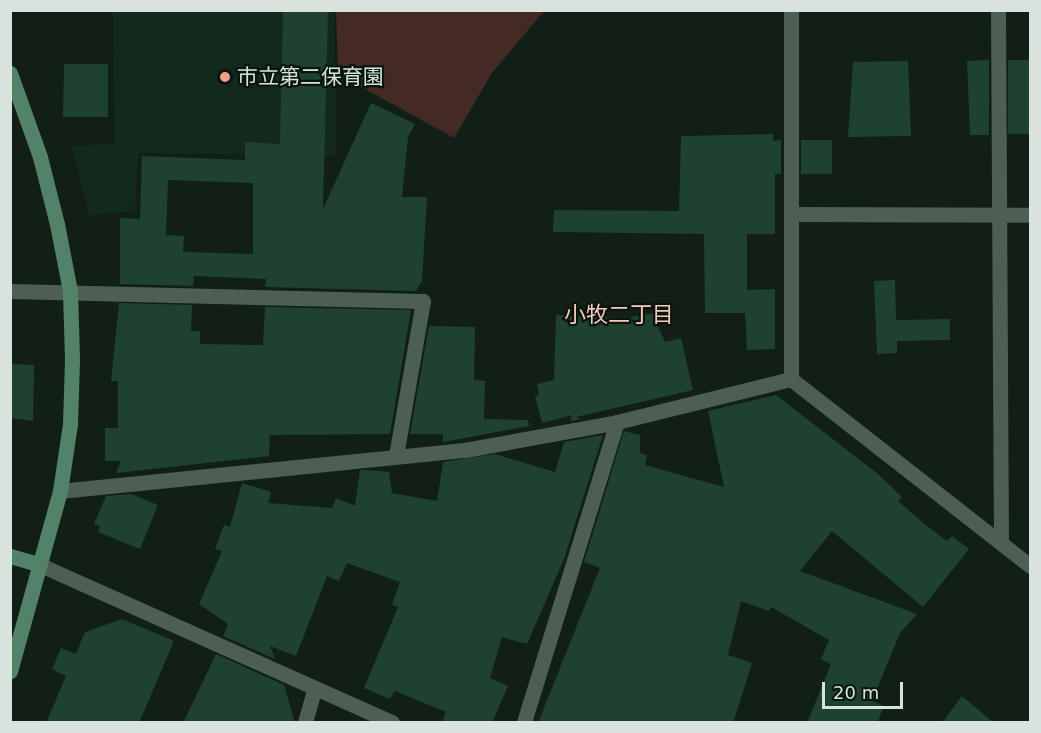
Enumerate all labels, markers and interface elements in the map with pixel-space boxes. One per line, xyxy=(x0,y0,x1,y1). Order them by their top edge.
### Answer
place label: 市立第二保育園 xyxy=(237,64,384,90)
marker: 市立第二保育園 xyxy=(218,70,232,84)
district label: 小牧二丁目 xyxy=(564,302,674,328)
scale bar xyxy=(825,670,906,708)
text: 20 m xyxy=(833,682,879,703)

